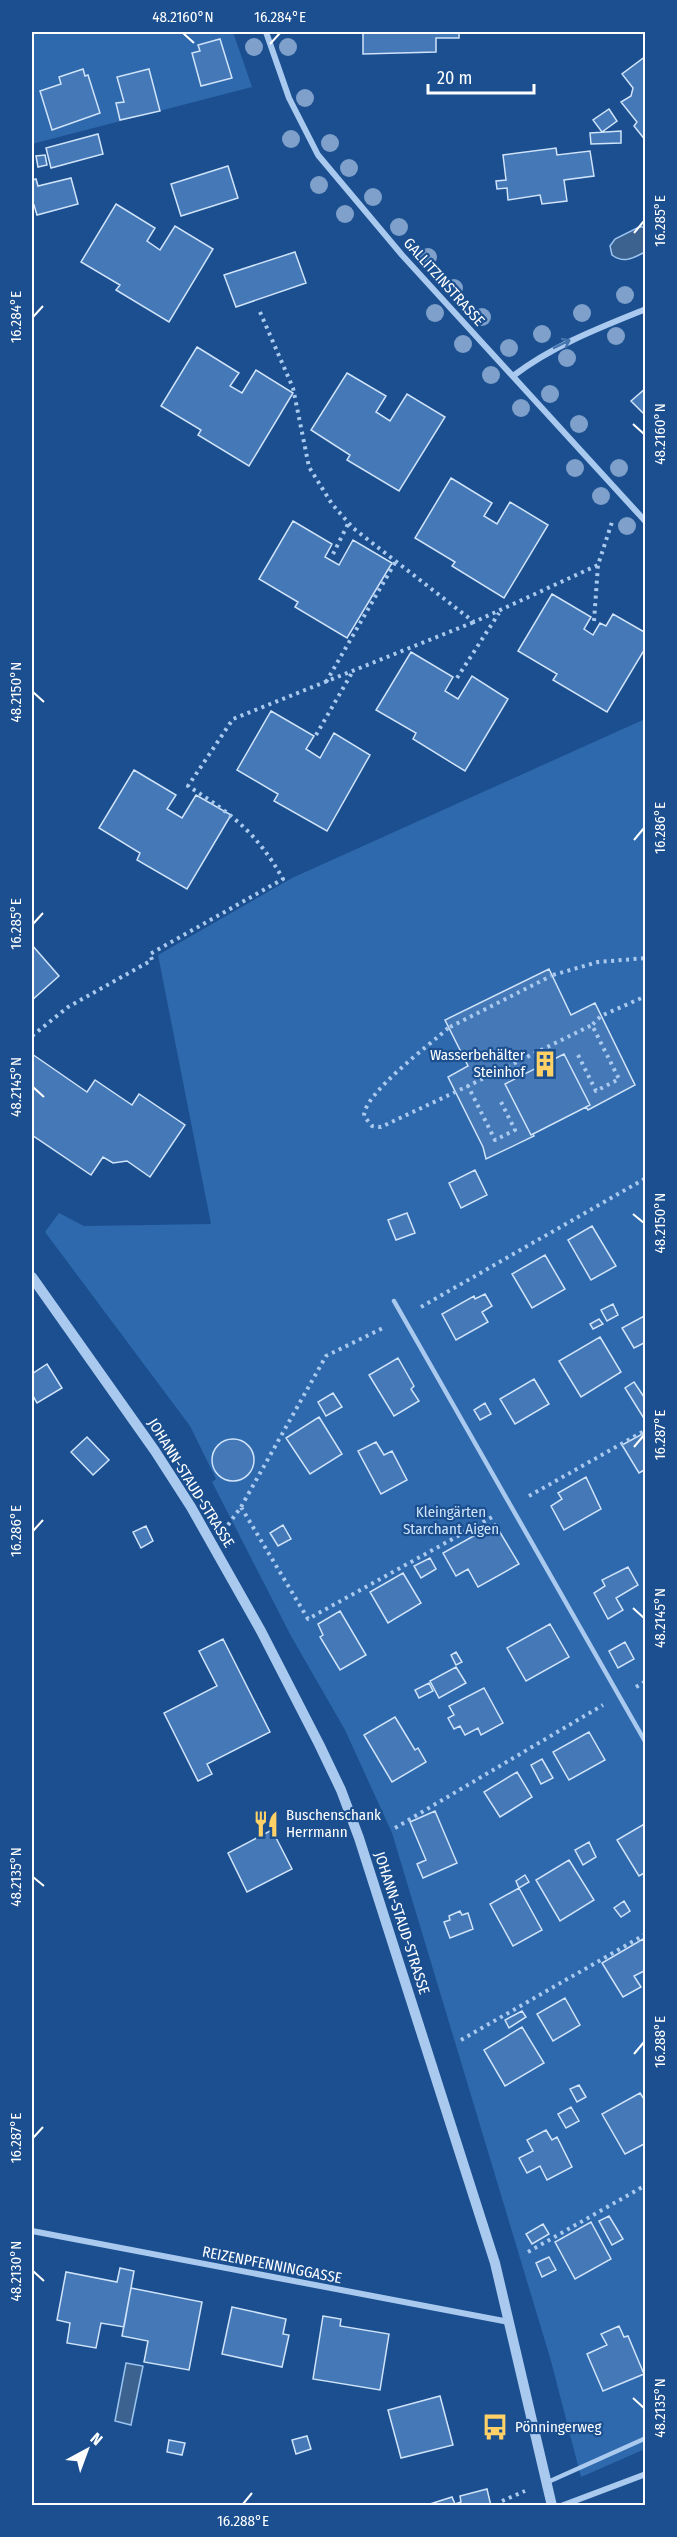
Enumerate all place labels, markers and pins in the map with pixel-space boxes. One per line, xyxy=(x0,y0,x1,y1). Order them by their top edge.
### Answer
place label: Wasserbehälter Steinhof xyxy=(430,1046,526,1081)
building icon: Wasserbehälter Steinhof xyxy=(530,1049,560,1079)
place label: Buschenschank Herrmann xyxy=(286,1806,381,1841)
restaurant icon: Buschenschank Herrmann xyxy=(251,1809,281,1839)
bus stop icon: Pönningerweg xyxy=(480,2412,510,2442)
place label: Pönningerweg xyxy=(515,2418,602,2436)

